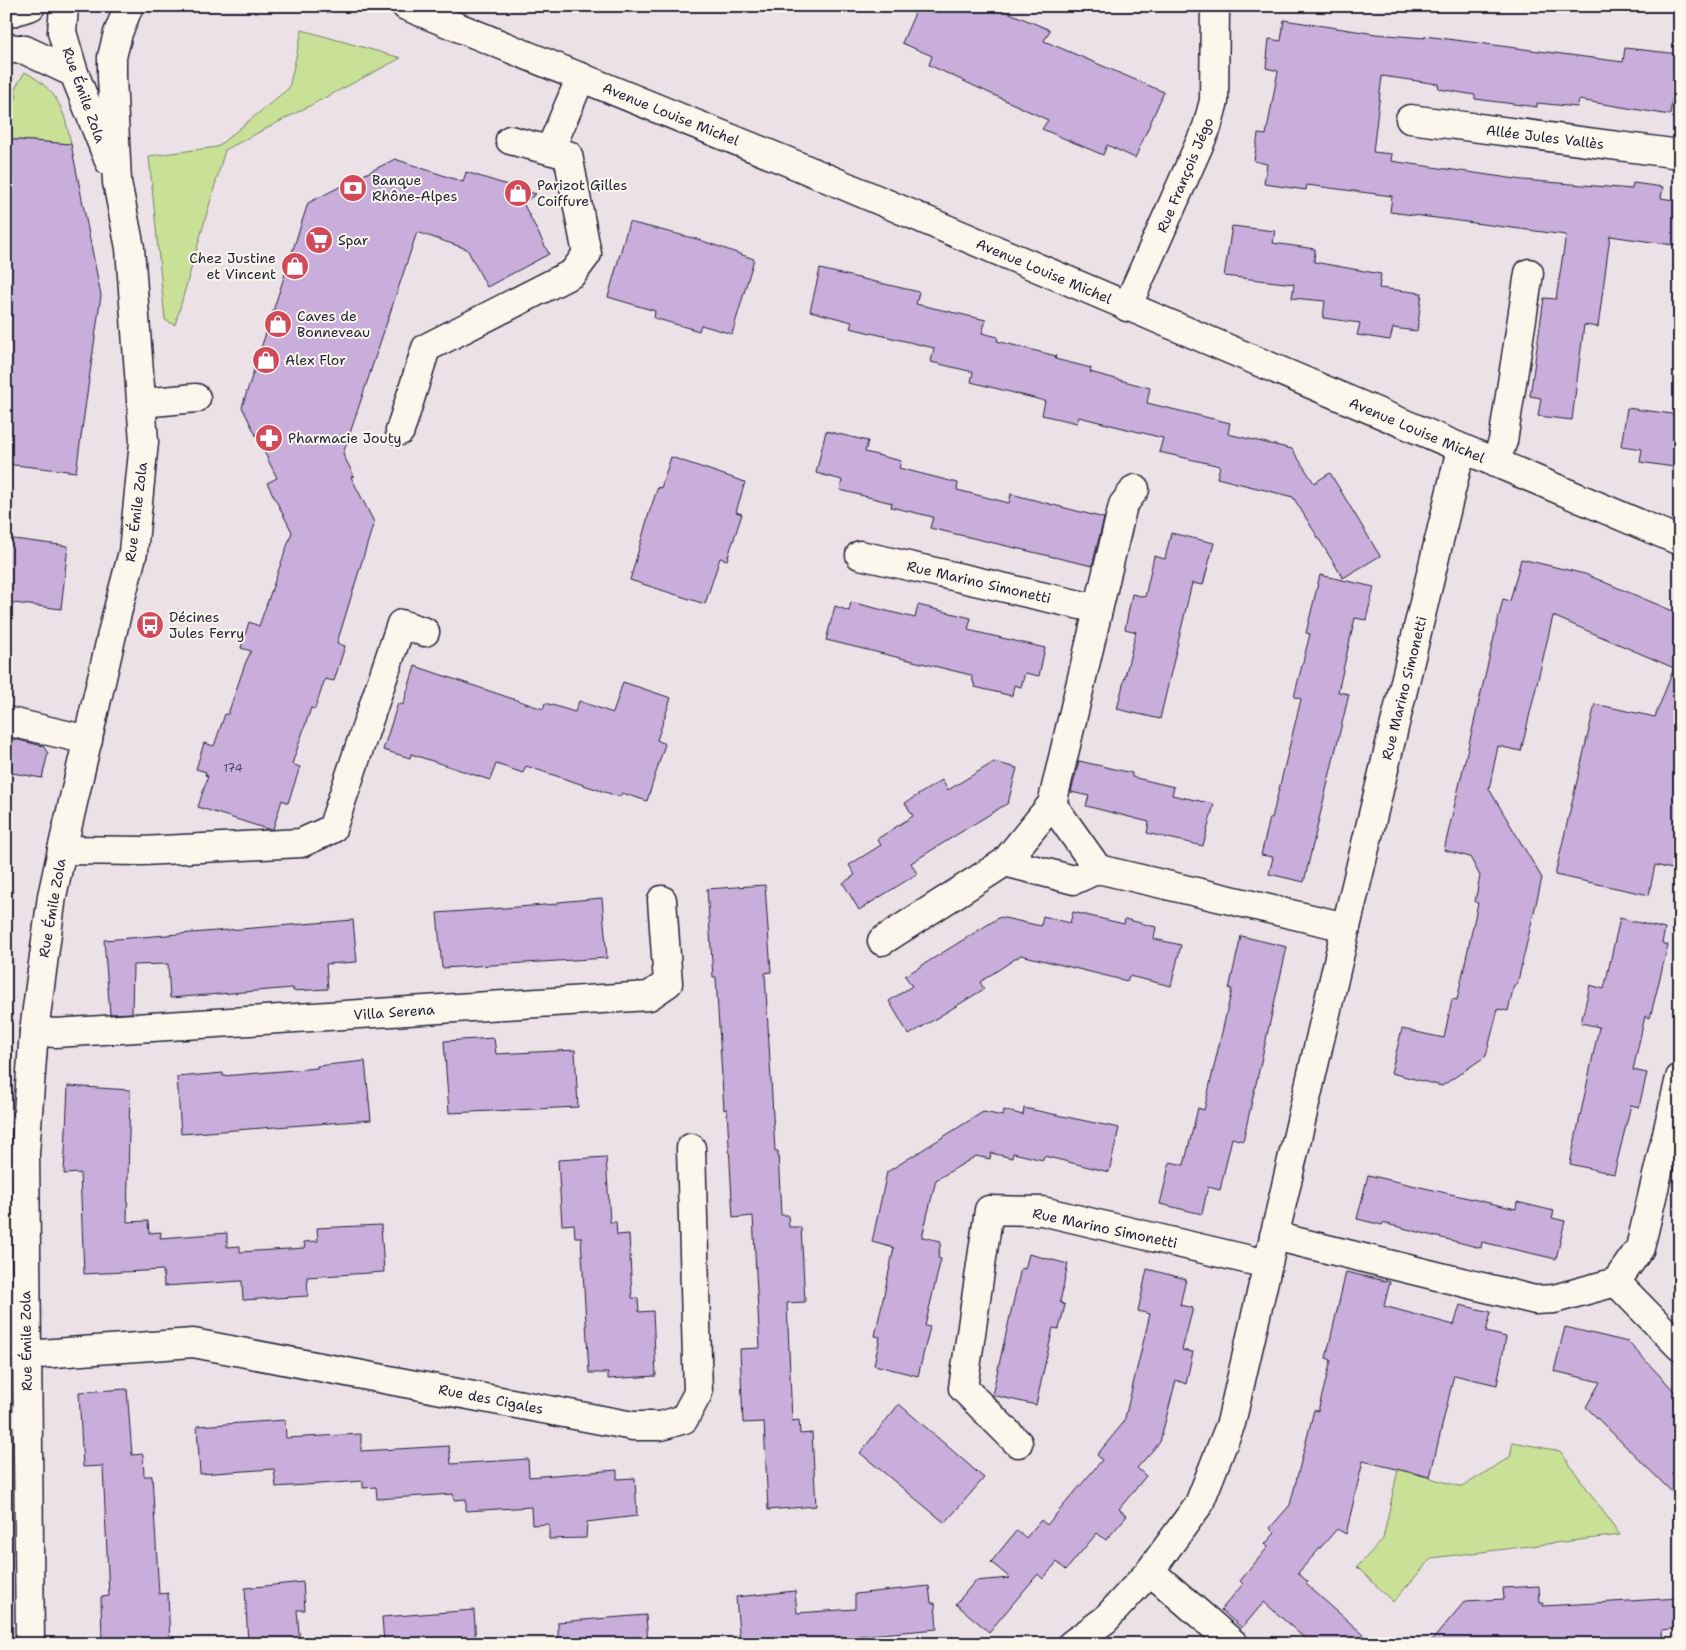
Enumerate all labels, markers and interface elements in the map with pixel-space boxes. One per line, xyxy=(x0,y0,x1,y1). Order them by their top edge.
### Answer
street label: Rue Émile Zola xyxy=(58,45,110,145)
street label: Avenue Louise Michel xyxy=(600,78,743,150)
street label: Rue François Jégo xyxy=(1153,115,1217,235)
street label: Allée Jules Vallès xyxy=(1485,121,1605,153)
place label: Banque Rhône-Alpes xyxy=(372,171,457,205)
bank icon: Banque Rhône-Alpes xyxy=(338,173,368,203)
place label: Parizot Gilles Coiffure xyxy=(537,176,627,210)
shop icon: Parizot Gilles Coiffure xyxy=(503,178,533,208)
supermarket icon: Spar xyxy=(304,225,334,255)
place label: Spar xyxy=(338,231,369,249)
street label: Avenue Louise Michel xyxy=(973,234,1115,308)
place label: Chez Justine et Vincent xyxy=(189,249,276,283)
shop icon: Chez Justine et Vincent xyxy=(280,251,310,281)
place label: Caves de Bonneveau xyxy=(297,307,370,341)
shop icon: Caves de Bonneveau xyxy=(263,309,293,339)
shop icon: Alex Flor xyxy=(251,345,281,375)
place label: Alex Flor xyxy=(285,351,346,369)
street label: Avenue Louise Michel xyxy=(1346,393,1488,467)
pharmacy icon: Pharmacie Jouty xyxy=(254,423,284,453)
place label: Pharmacie Jouty xyxy=(288,429,402,447)
street label: Rue Émile Zola xyxy=(121,461,151,563)
street label: Rue Marino Simonetti xyxy=(905,557,1053,607)
place label: Décines Jules Ferry xyxy=(169,608,244,642)
bus stop icon: Décines Jules Ferry xyxy=(135,610,165,640)
street label: Rue Marino Simonetti xyxy=(1377,614,1431,762)
house number: 174 xyxy=(224,761,243,776)
street label: Rue Émile Zola xyxy=(34,857,70,959)
street label: Villa Serena xyxy=(353,1000,435,1024)
street label: Rue Marino Simonetti xyxy=(1031,1204,1179,1252)
street label: Rue Émile Zola xyxy=(16,1290,36,1391)
street label: Rue des Cigales xyxy=(437,1380,545,1418)

